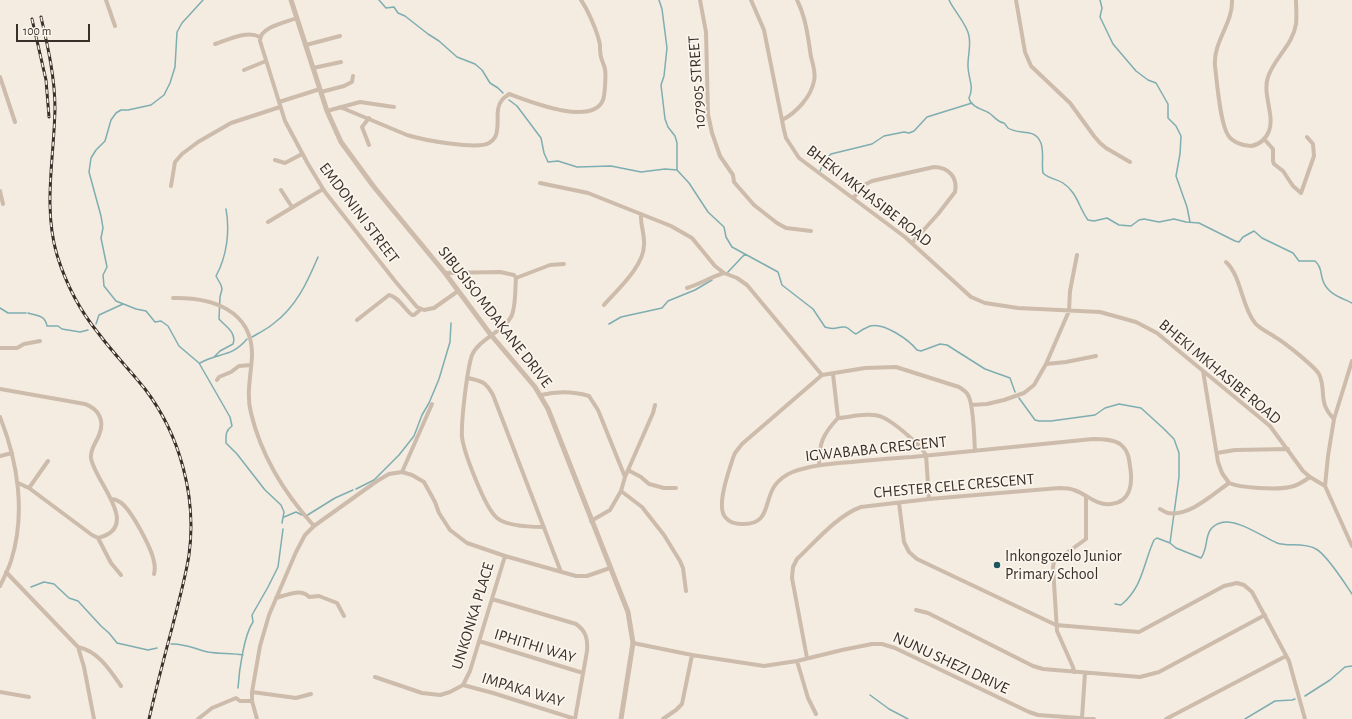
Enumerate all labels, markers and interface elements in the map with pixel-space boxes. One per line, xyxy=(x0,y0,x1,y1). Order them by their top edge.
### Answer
scale bar xyxy=(18,16,92,42)
text: 100 m xyxy=(23,25,51,37)
street label: 107905 STREET xyxy=(684,35,710,129)
street label: BHEKI MKHASIBE ROAD xyxy=(803,141,935,251)
street label: EMDONINI STREET xyxy=(315,159,403,267)
street label: SIBUSISO MDAKANE DRIVE xyxy=(434,243,556,391)
street label: BHEKI MKHASIBE ROAD xyxy=(1155,315,1285,429)
street label: IGWABABA CRESCENT xyxy=(804,432,948,466)
street label: CHESTER CELE CRESCENT xyxy=(873,469,1035,503)
place label: Inkongozelo Junior Primary School xyxy=(1005,546,1122,584)
street label: UNKONKA PLACE xyxy=(448,560,498,672)
marker: Inkongozelo Junior Primary School xyxy=(992,560,1002,570)
street label: IPHITHI WAY xyxy=(492,625,578,667)
street label: NUNU SHEZI DRIVE xyxy=(890,628,1012,698)
street label: IMPAKA WAY xyxy=(479,668,567,712)

